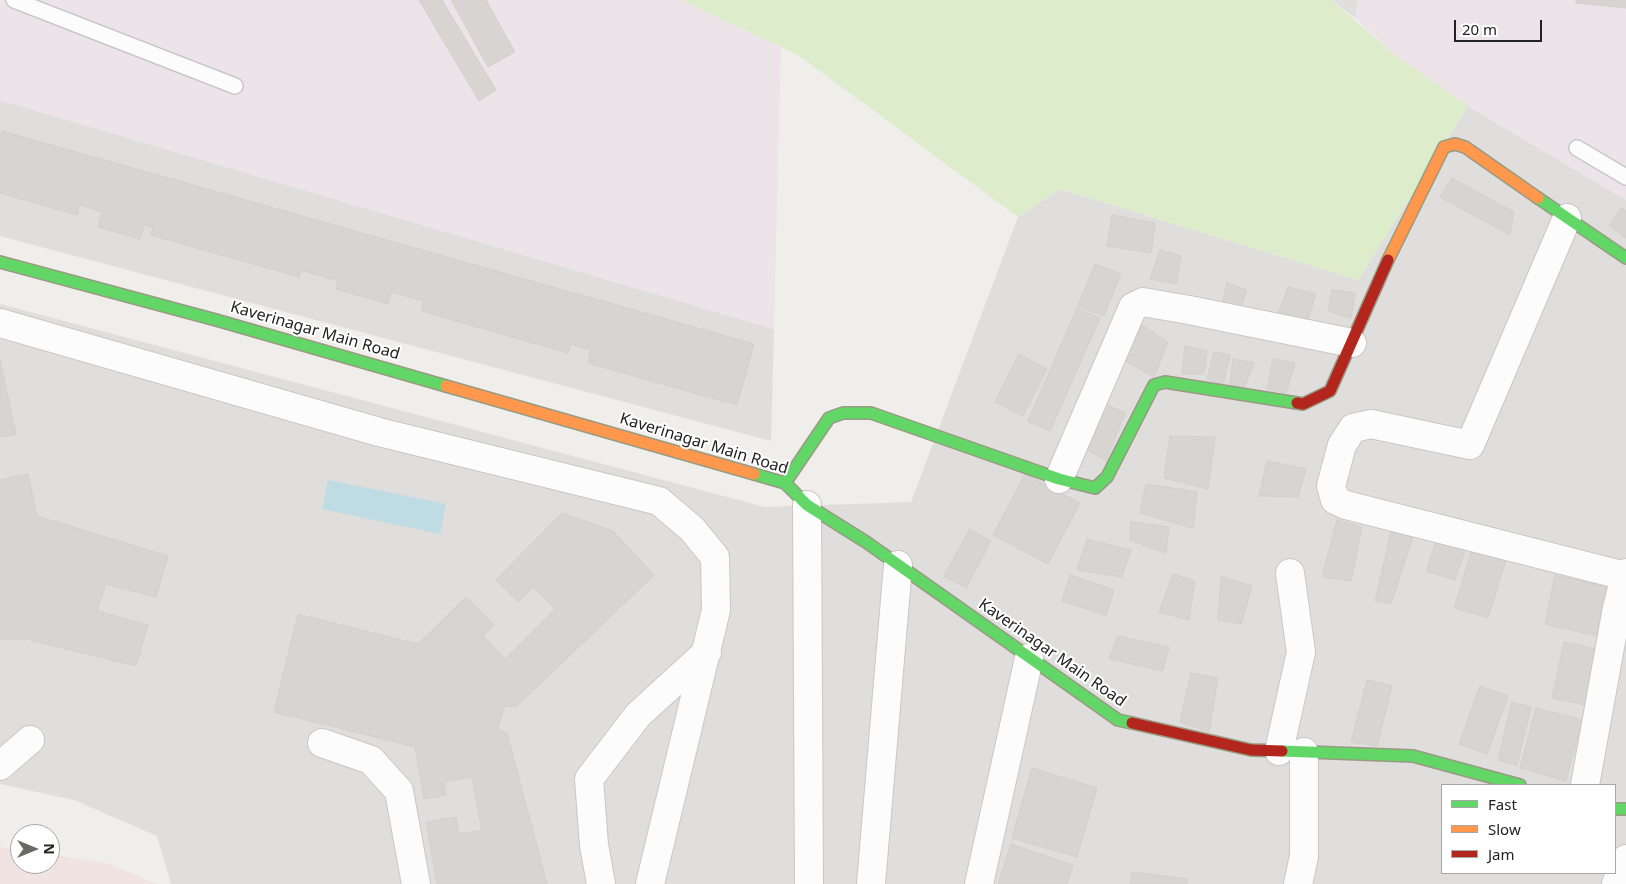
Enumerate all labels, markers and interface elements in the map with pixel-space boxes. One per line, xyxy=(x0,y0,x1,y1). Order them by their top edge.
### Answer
scale bar xyxy=(1456,10,1544,42)
text: 20 m xyxy=(1462,19,1497,39)
street label: Kaverinagar Main Road xyxy=(228,298,402,364)
street label: Kaverinagar Main Road xyxy=(617,409,791,479)
street label: Kaverinagar Main Road xyxy=(975,595,1129,711)
legend xyxy=(1441,784,1616,874)
text: Fast xyxy=(1488,794,1517,814)
text: Slow xyxy=(1488,819,1521,839)
north arrow xyxy=(10,824,60,874)
text: N xyxy=(40,843,59,855)
text: Jam xyxy=(1488,844,1515,864)

